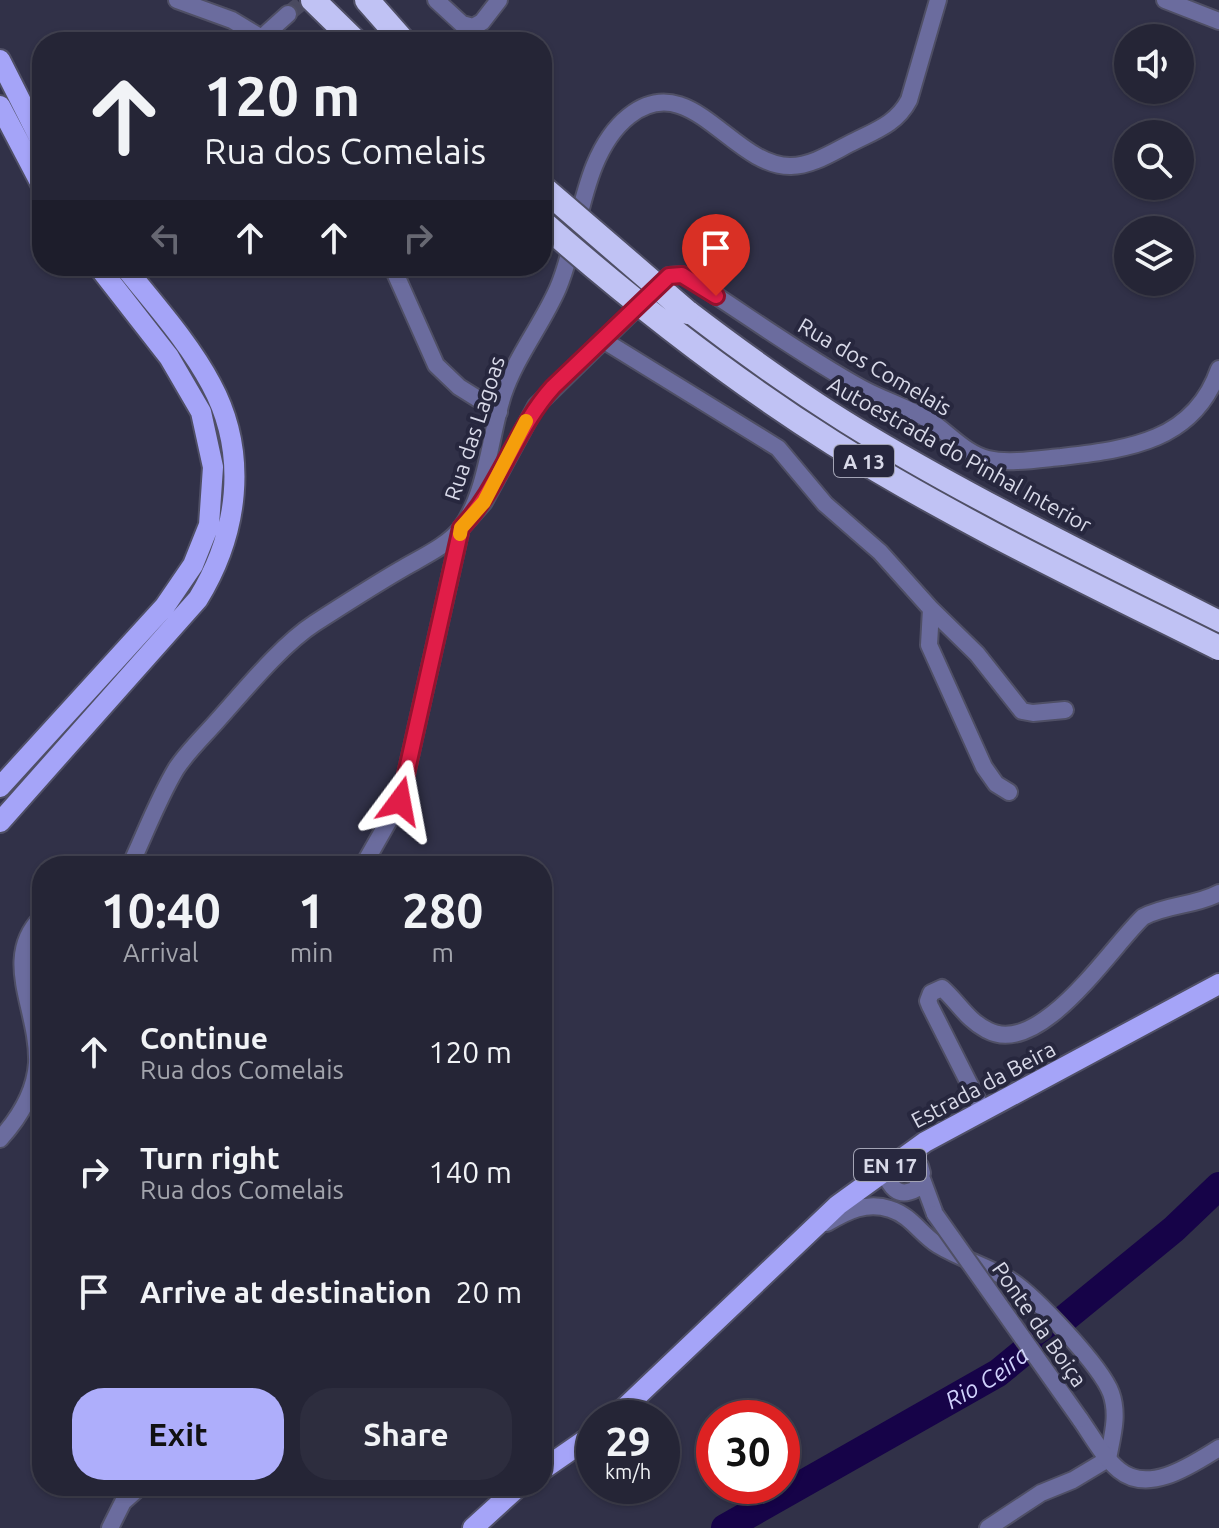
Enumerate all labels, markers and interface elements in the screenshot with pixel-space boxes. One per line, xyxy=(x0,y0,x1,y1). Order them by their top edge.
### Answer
map controls xyxy=(1114,24,1194,296)
button: sound xyxy=(1114,24,1194,104)
icon: ahead xyxy=(72,64,176,168)
text: 120 m xyxy=(204,64,360,127)
button: search xyxy=(1114,120,1194,200)
text: Rua dos Comelais xyxy=(204,130,486,171)
pin xyxy=(682,214,750,296)
icon: left xyxy=(144,216,188,260)
icon: ahead xyxy=(228,216,272,260)
icon: ahead xyxy=(312,216,356,260)
icon: right xyxy=(396,216,440,260)
button: layers xyxy=(1114,216,1194,296)
icon: arrive xyxy=(694,226,738,270)
street label: Rua dos Comelais xyxy=(794,312,956,420)
street label: Rua das Lagoas xyxy=(439,353,509,503)
street label: Autoestrada do Pinhal Interior xyxy=(824,371,1097,537)
road number: A 13 xyxy=(834,445,894,477)
position arrow xyxy=(358,759,442,843)
text: 10:40 xyxy=(101,883,221,937)
text: 1 xyxy=(298,883,325,937)
text: 280 xyxy=(402,883,483,937)
text: Arrival xyxy=(123,938,199,967)
text: min xyxy=(290,938,333,967)
text: m xyxy=(431,938,454,967)
text: Continue xyxy=(140,1021,268,1055)
icon: ahead xyxy=(72,1030,116,1074)
text: 120 m xyxy=(428,1035,512,1069)
street label: Estrada da Beira xyxy=(907,1035,1059,1133)
text: Rua dos Comelais xyxy=(140,1055,344,1084)
text: Turn right xyxy=(140,1141,280,1175)
road number: EN 17 xyxy=(854,1149,926,1181)
icon: right xyxy=(72,1150,116,1194)
text: 140 m xyxy=(428,1155,512,1189)
text: Rua dos Comelais xyxy=(140,1175,344,1204)
street label: Ponte da Boiça xyxy=(988,1257,1092,1391)
icon: arrive xyxy=(72,1270,116,1314)
text: Arrive at destination xyxy=(140,1275,432,1309)
text: 20 m xyxy=(456,1275,522,1309)
water label: Rio Ceira xyxy=(940,1340,1034,1414)
button: Exit xyxy=(72,1388,284,1480)
button: Share xyxy=(300,1388,512,1480)
speed limit sign: 30 xyxy=(696,1400,800,1504)
text: 29 xyxy=(605,1419,651,1464)
text: km/h xyxy=(605,1460,651,1483)

